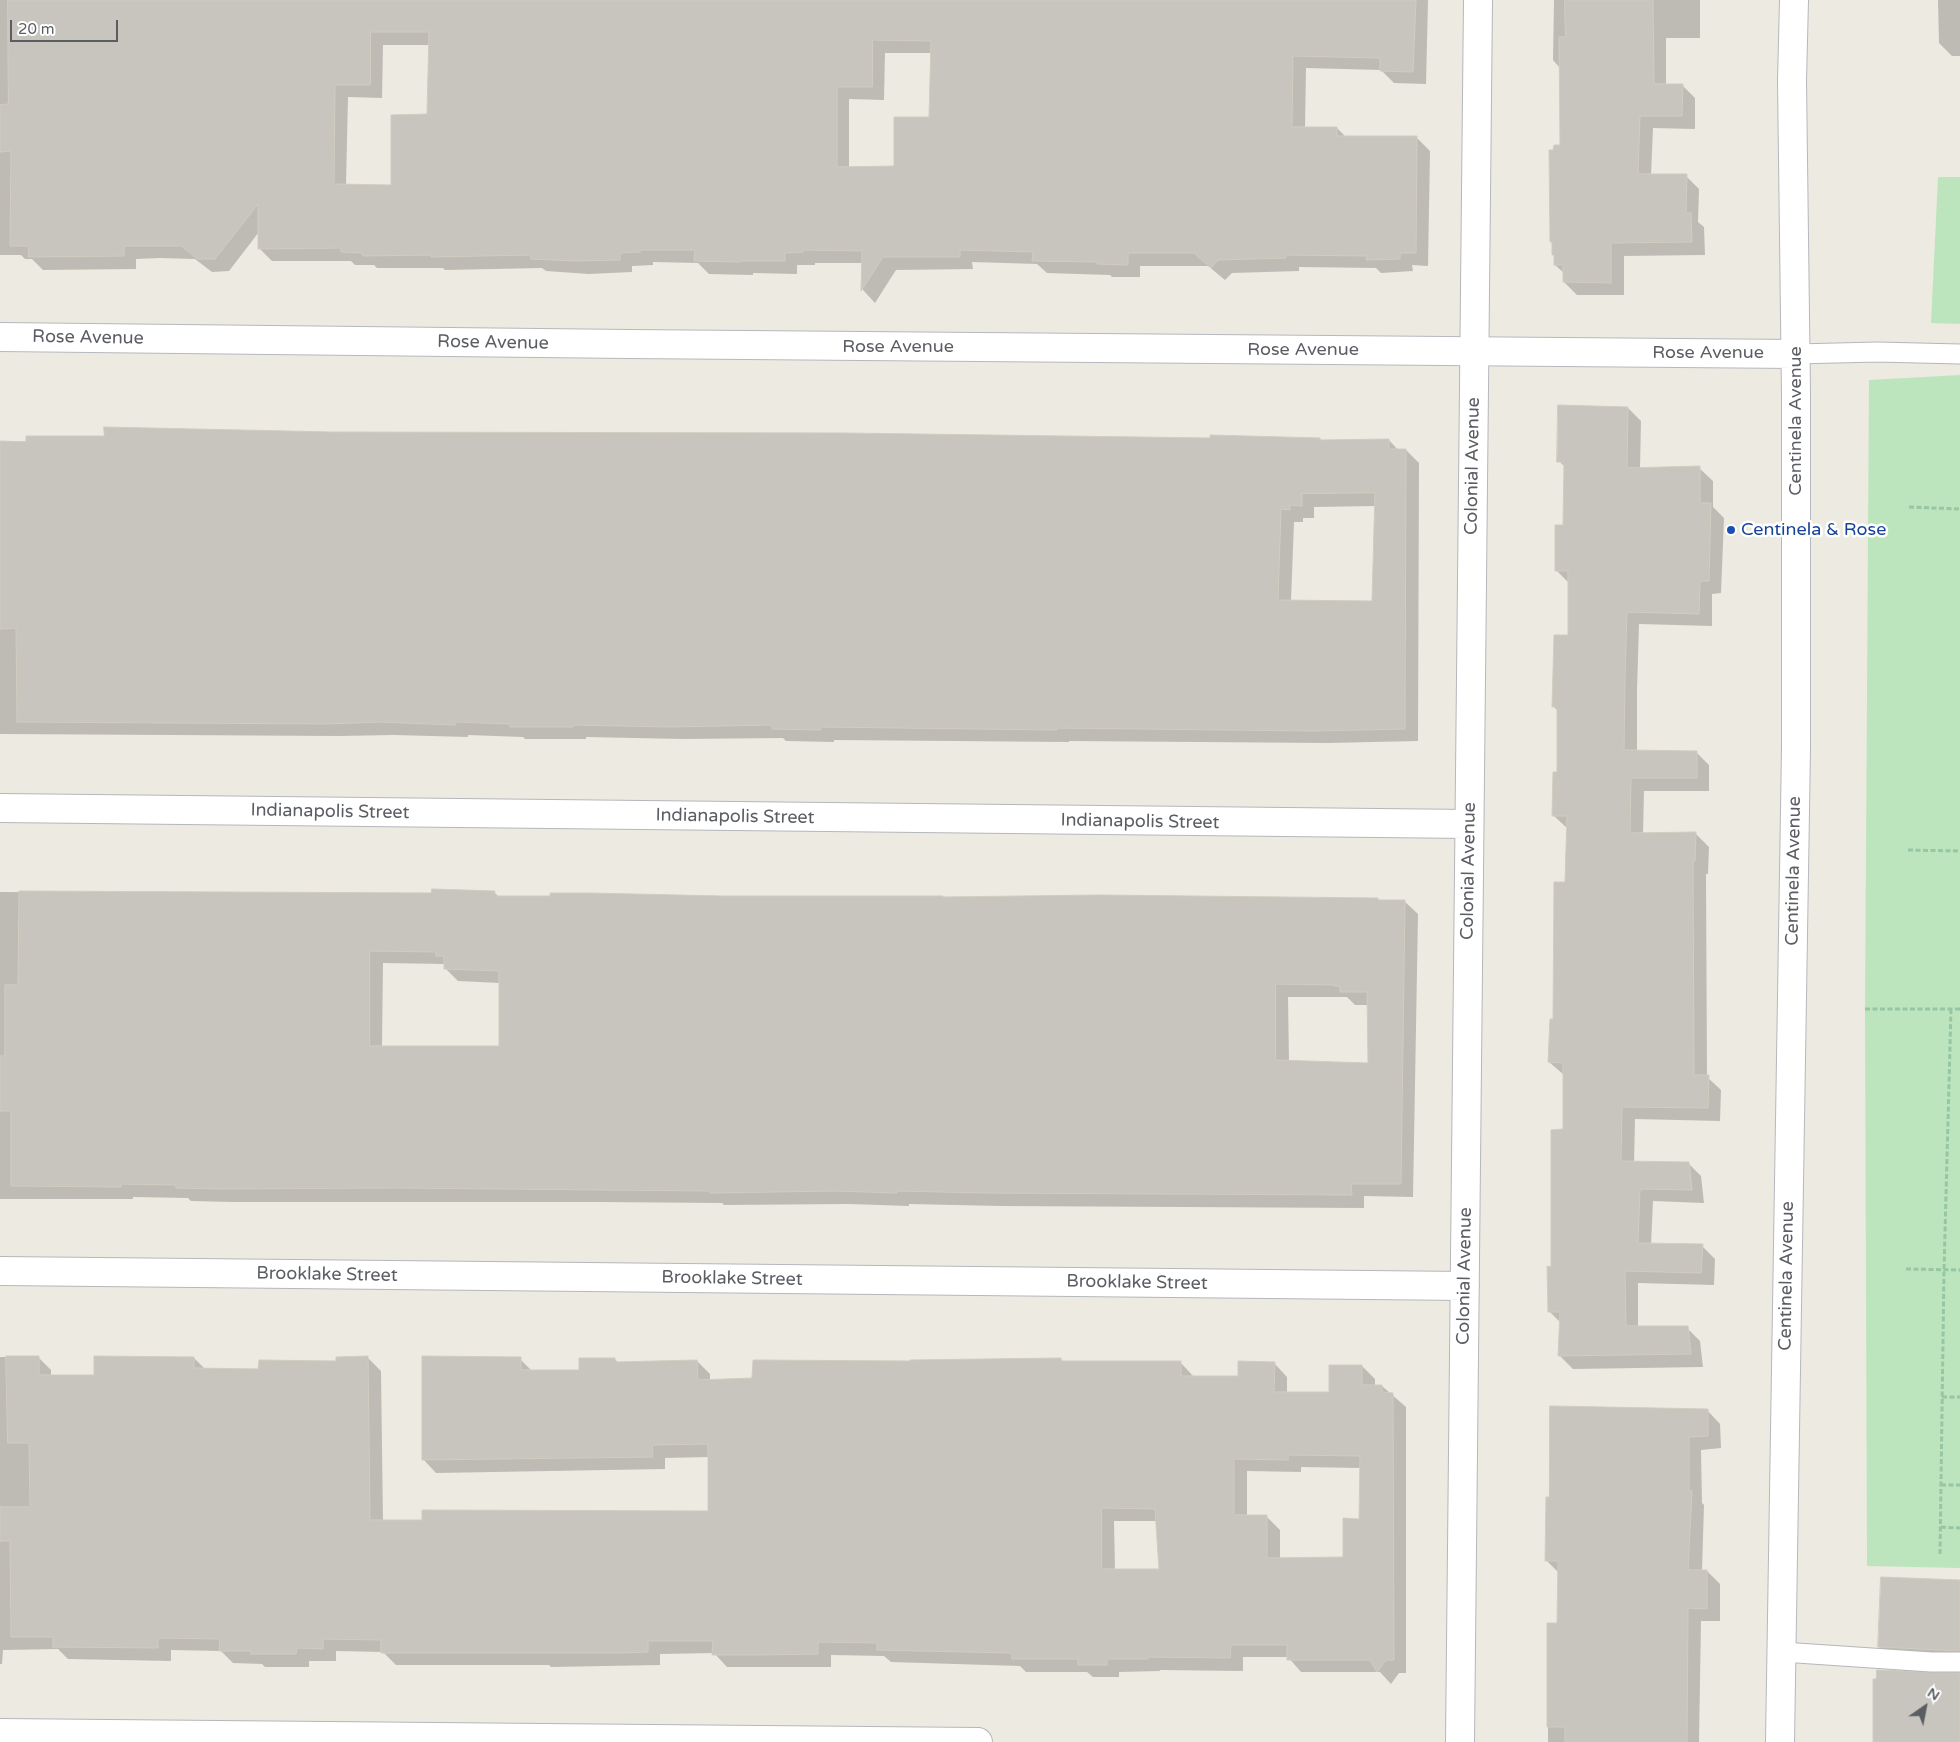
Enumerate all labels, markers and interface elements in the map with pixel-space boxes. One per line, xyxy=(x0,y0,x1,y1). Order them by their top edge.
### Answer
scale bar xyxy=(12,10,120,42)
text: 20 m xyxy=(18,20,55,38)
street label: Rose Avenue xyxy=(32,326,144,350)
street label: Rose Avenue xyxy=(437,331,549,355)
street label: Rose Avenue xyxy=(842,336,954,358)
street label: Rose Avenue xyxy=(1247,339,1359,361)
street label: Rose Avenue xyxy=(1652,342,1764,364)
street label: Centinela Avenue xyxy=(1785,346,1807,496)
street label: Colonial Avenue xyxy=(1461,397,1485,535)
place label: Centinela & Rose xyxy=(1741,519,1886,541)
marker: Centinela & Rose xyxy=(1725,524,1737,536)
street label: Centinela Avenue xyxy=(1782,796,1806,946)
street label: Indianapolis Street xyxy=(250,800,410,824)
street label: Colonial Avenue xyxy=(1457,802,1481,940)
street label: Indianapolis Street xyxy=(655,805,815,829)
street label: Indianapolis Street xyxy=(1060,810,1220,834)
street label: Centinela Avenue xyxy=(1775,1201,1799,1351)
street label: Colonial Avenue xyxy=(1453,1207,1477,1345)
street label: Brooklake Street xyxy=(256,1263,398,1287)
street label: Brooklake Street xyxy=(661,1267,803,1291)
street label: Brooklake Street xyxy=(1066,1271,1208,1295)
north arrow xyxy=(1900,1682,1950,1732)
text: N xyxy=(1924,1684,1943,1704)

